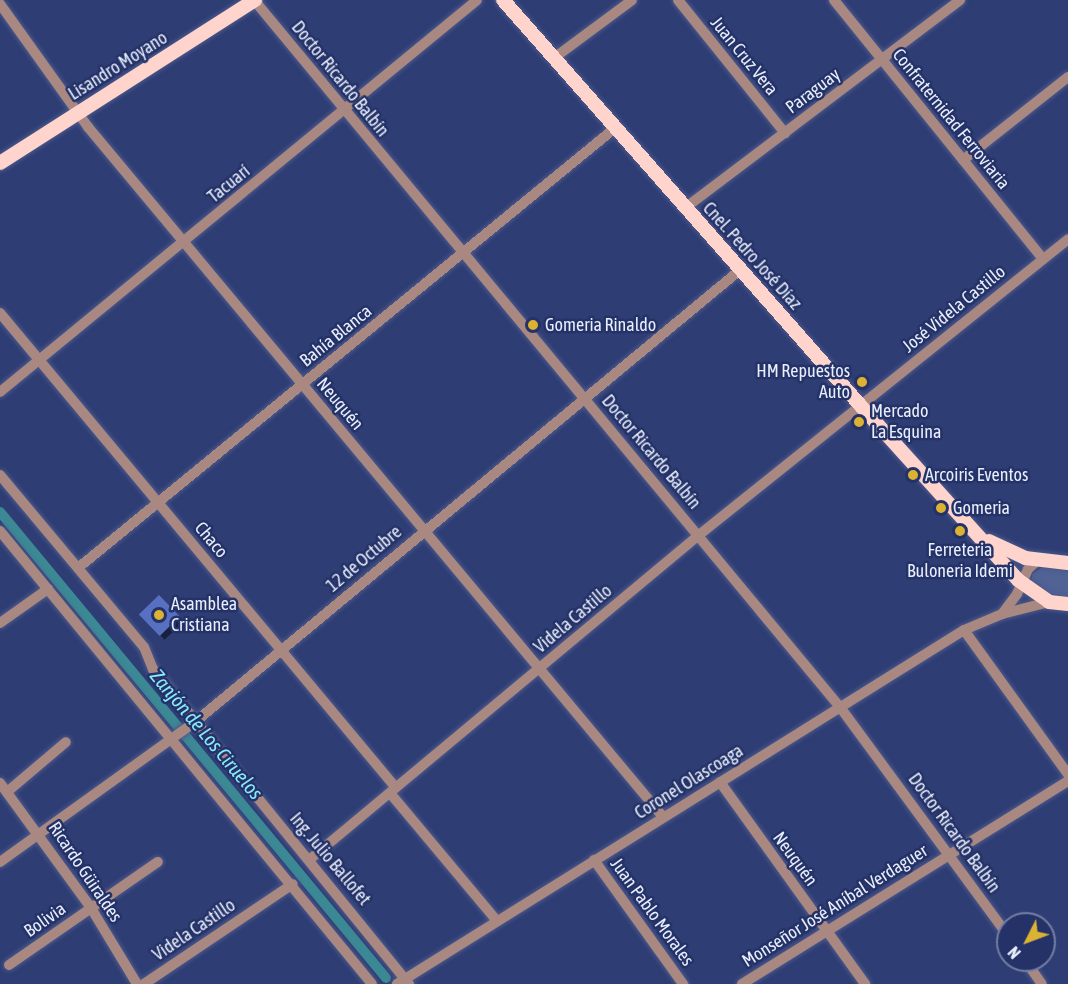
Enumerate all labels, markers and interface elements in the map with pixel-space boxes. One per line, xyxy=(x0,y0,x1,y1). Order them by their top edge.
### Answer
street label: Juan Cruz Vera xyxy=(706,12,782,100)
street label: Doctor Ricardo Balbín xyxy=(287,17,393,141)
street label: Lisandro Moyano xyxy=(65,27,171,105)
street label: Confraternidad Ferroviaria xyxy=(888,44,1014,194)
street label: Paraguay xyxy=(782,64,844,118)
street label: Tacuarí xyxy=(203,160,255,208)
street label: Cnel. Pedro José Díaz xyxy=(698,198,806,314)
street label: José Videla Castillo xyxy=(898,261,1010,357)
street label: Bahía Blanca xyxy=(296,301,376,371)
place label: Gomeria Rinaldo xyxy=(545,314,656,336)
marker: Gomeria Rinaldo xyxy=(526,318,540,332)
place label: HM Repuestos Auto xyxy=(756,361,850,404)
street label: Neuquén xyxy=(312,373,368,435)
marker: HM Repuestos Auto xyxy=(855,375,869,389)
street label: Doctor Ricardo Balbín xyxy=(597,390,705,514)
place label: Mercado La Esquina xyxy=(871,401,941,444)
marker: Mercado La Esquina xyxy=(852,415,866,429)
place label: Arcoiris Eventos xyxy=(925,464,1028,486)
marker: Arcoiris Eventos xyxy=(906,468,920,482)
place label: Gomeria xyxy=(953,497,1010,519)
marker: Gomeria xyxy=(934,501,948,515)
street label: Chaco xyxy=(190,518,232,562)
street label: 12 de Octubre xyxy=(322,521,406,597)
marker: Ferreteria Buloneria Idemi xyxy=(953,524,967,538)
place label: Ferreteria Buloneria Idemi xyxy=(907,540,1013,582)
street label: Videla Castillo xyxy=(530,580,616,658)
place label: Asamblea Cristiana xyxy=(171,594,237,636)
marker: Asamblea Cristiana xyxy=(152,608,166,622)
water label: Zanjón de Los Ciruelos xyxy=(146,664,268,804)
street label: Coronel Olascoaga xyxy=(631,740,747,824)
street label: Doctor Ricardo Balbín xyxy=(903,769,1005,897)
street label: Ing. Julio Ballofet xyxy=(285,808,375,910)
street label: Ricardo Güiraldes xyxy=(44,818,126,926)
street label: Neuquén xyxy=(768,828,822,890)
street label: Monseñor José Aníbal Verdaguer xyxy=(738,840,932,972)
street label: Juan Pablo Morales xyxy=(606,854,698,970)
street label: Videla Castillo xyxy=(148,894,240,966)
street label: Bolivia xyxy=(20,898,70,942)
north arrow xyxy=(996,912,1056,972)
text: N xyxy=(1004,943,1024,962)

